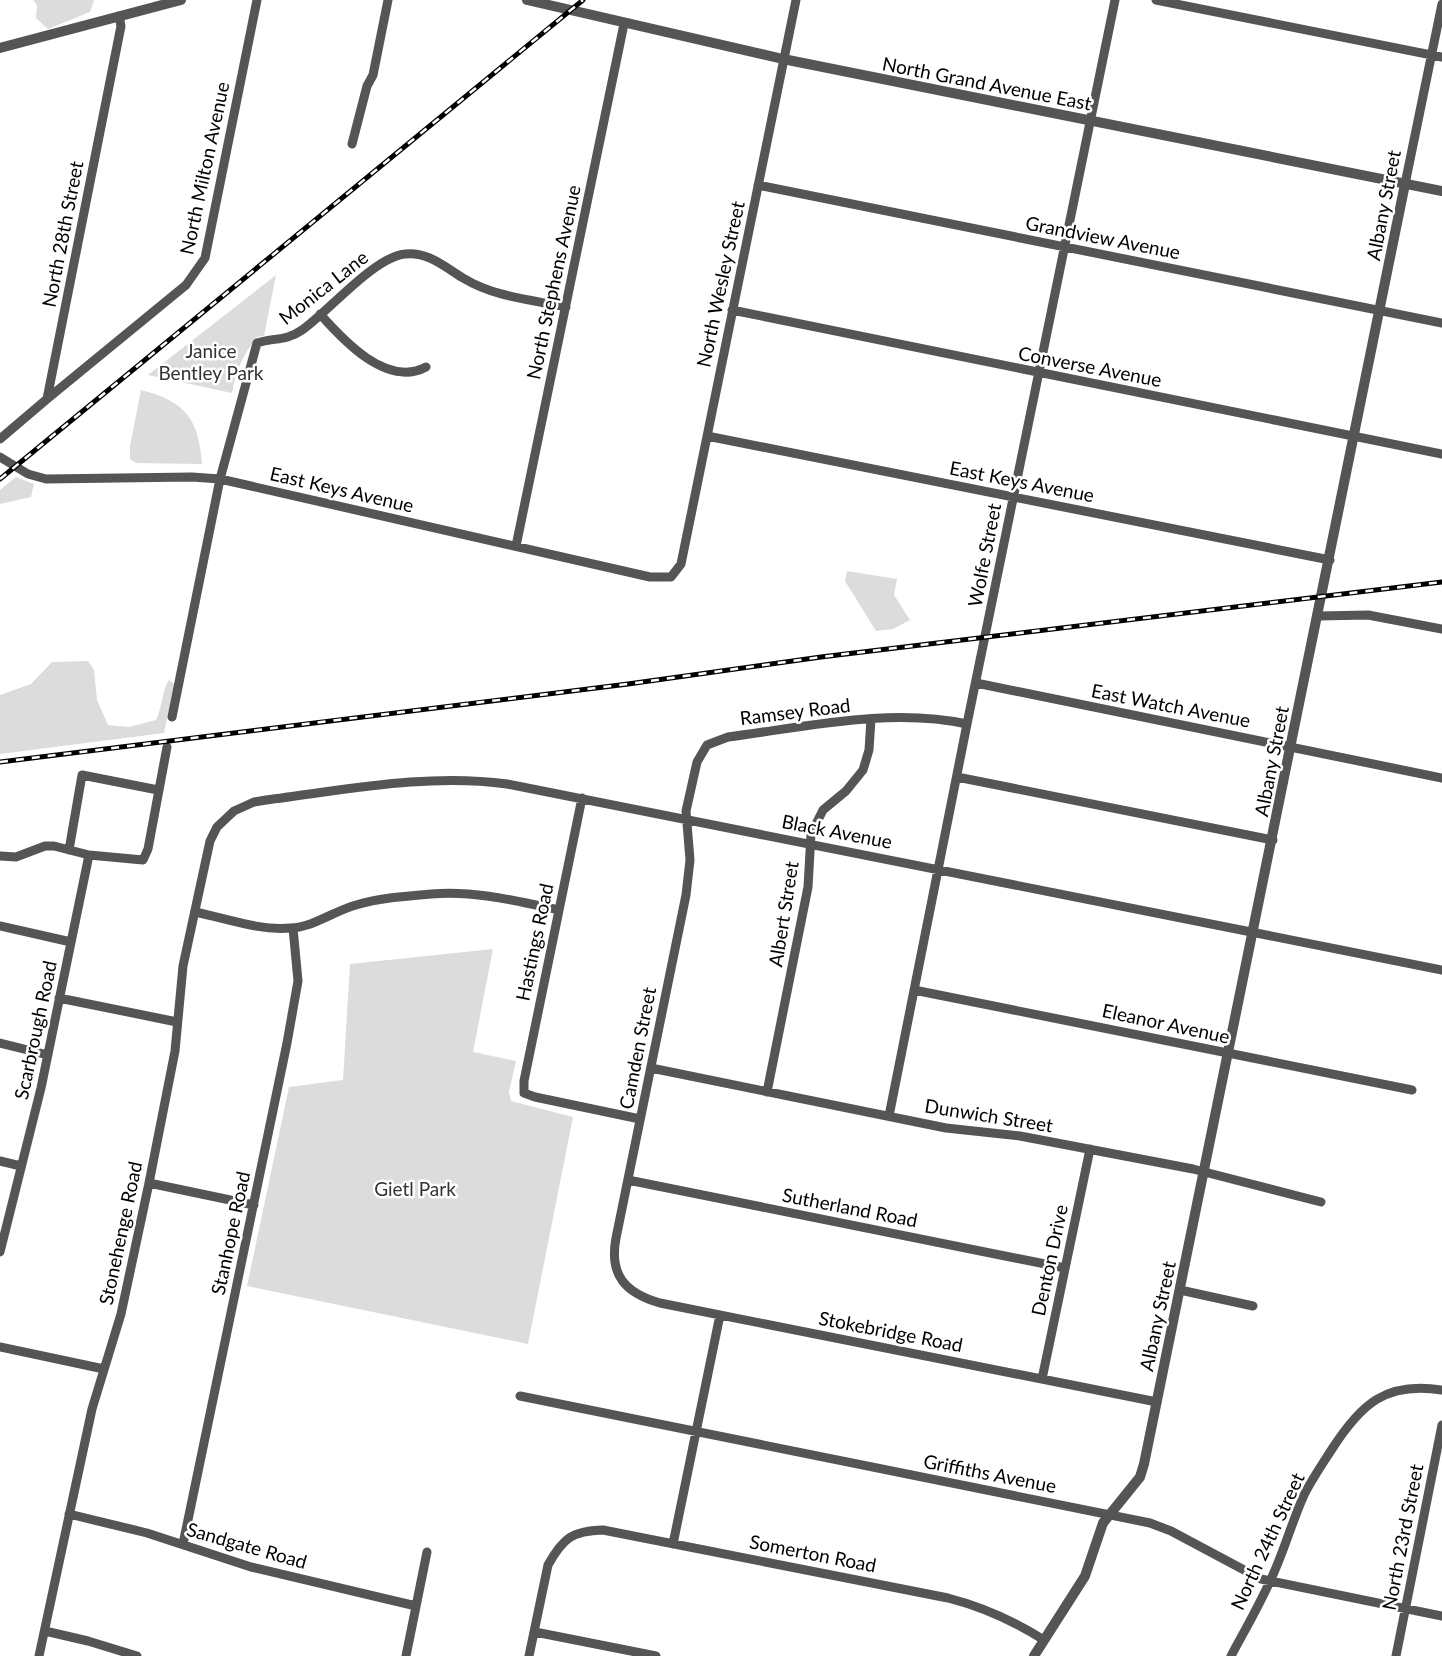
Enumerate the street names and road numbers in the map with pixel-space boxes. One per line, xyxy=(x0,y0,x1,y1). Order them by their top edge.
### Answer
street label: North Grand Avenue East xyxy=(880,51,1094,115)
street label: North Milton Avenue xyxy=(174,80,234,256)
street label: Albany Street xyxy=(1361,148,1405,262)
street label: North 28th Street xyxy=(37,159,87,309)
street label: North Stephens Avenue xyxy=(521,183,585,381)
street label: North Wesley Street xyxy=(691,199,749,369)
street label: Grandview Avenue xyxy=(1024,211,1182,263)
street label: Monica Lane xyxy=(274,245,372,329)
street label: Converse Avenue xyxy=(1016,341,1164,391)
street label: East Keys Avenue xyxy=(948,456,1096,506)
street label: East Keys Avenue xyxy=(268,461,416,517)
street label: Wolfe Street xyxy=(963,501,1005,609)
street label: East Watch Avenue xyxy=(1090,678,1252,732)
street label: Ramsey Road xyxy=(738,693,852,729)
street label: Albany Street xyxy=(1249,704,1293,818)
street label: Black Avenue xyxy=(780,809,894,853)
street label: Albert Street xyxy=(763,859,803,968)
street label: Hastings Road xyxy=(510,881,558,1003)
street label: Scarbrough Road xyxy=(9,958,61,1102)
street label: Camden Street xyxy=(614,985,660,1111)
street label: Eleanor Avenue xyxy=(1100,998,1232,1048)
street label: Dunwich Street xyxy=(923,1094,1055,1137)
street label: Stonehenge Road xyxy=(94,1159,146,1307)
street label: Stanhope Road xyxy=(206,1169,254,1297)
street label: Sutherland Road xyxy=(780,1183,920,1231)
street label: Denton Drive xyxy=(1026,1202,1072,1318)
street label: Albany Street xyxy=(1134,1259,1180,1373)
street label: Stokebridge Road xyxy=(817,1306,965,1356)
street label: Griffiths Avenue xyxy=(922,1449,1058,1497)
street label: North 23rd Street xyxy=(1377,1462,1427,1612)
street label: North 24th Street xyxy=(1225,1469,1309,1613)
street label: Sandgate Road xyxy=(184,1517,310,1573)
street label: Somerton Road xyxy=(748,1529,878,1577)

